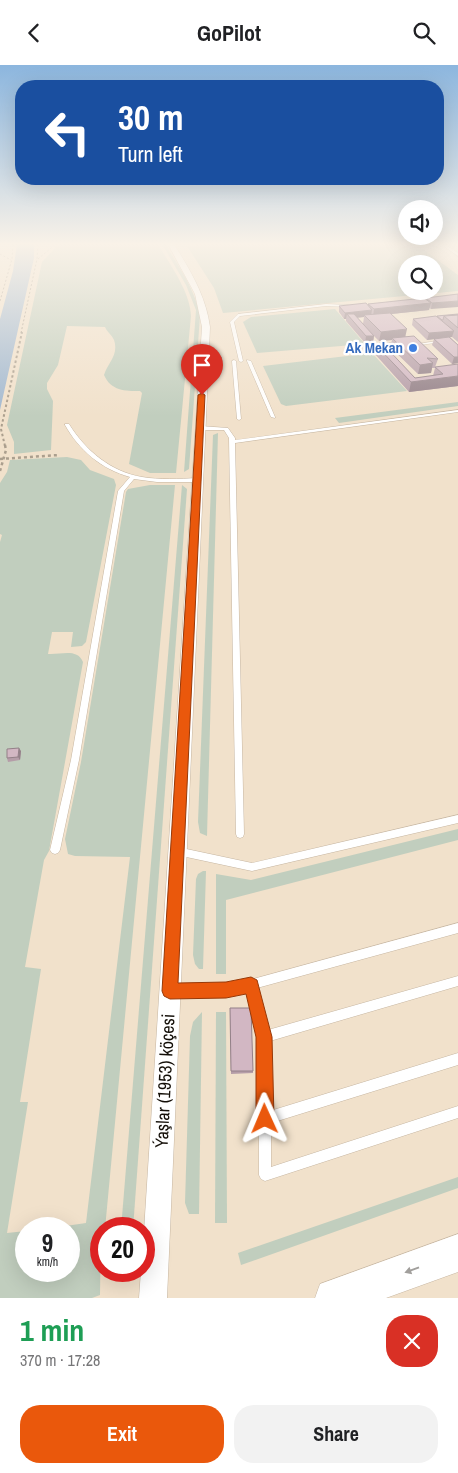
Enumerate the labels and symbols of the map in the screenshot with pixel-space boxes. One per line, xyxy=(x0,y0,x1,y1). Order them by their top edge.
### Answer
place label: Ak Mekan xyxy=(346,337,403,358)
marker: Ak Mekan xyxy=(407,342,419,354)
pin xyxy=(181,344,223,395)
street label: Ýaşlar (1953) köçesi xyxy=(149,1013,180,1149)
position arrow xyxy=(238,1092,290,1144)
speed limit sign: 20 xyxy=(90,1217,155,1282)
one-way arrow xyxy=(404,1266,419,1274)

